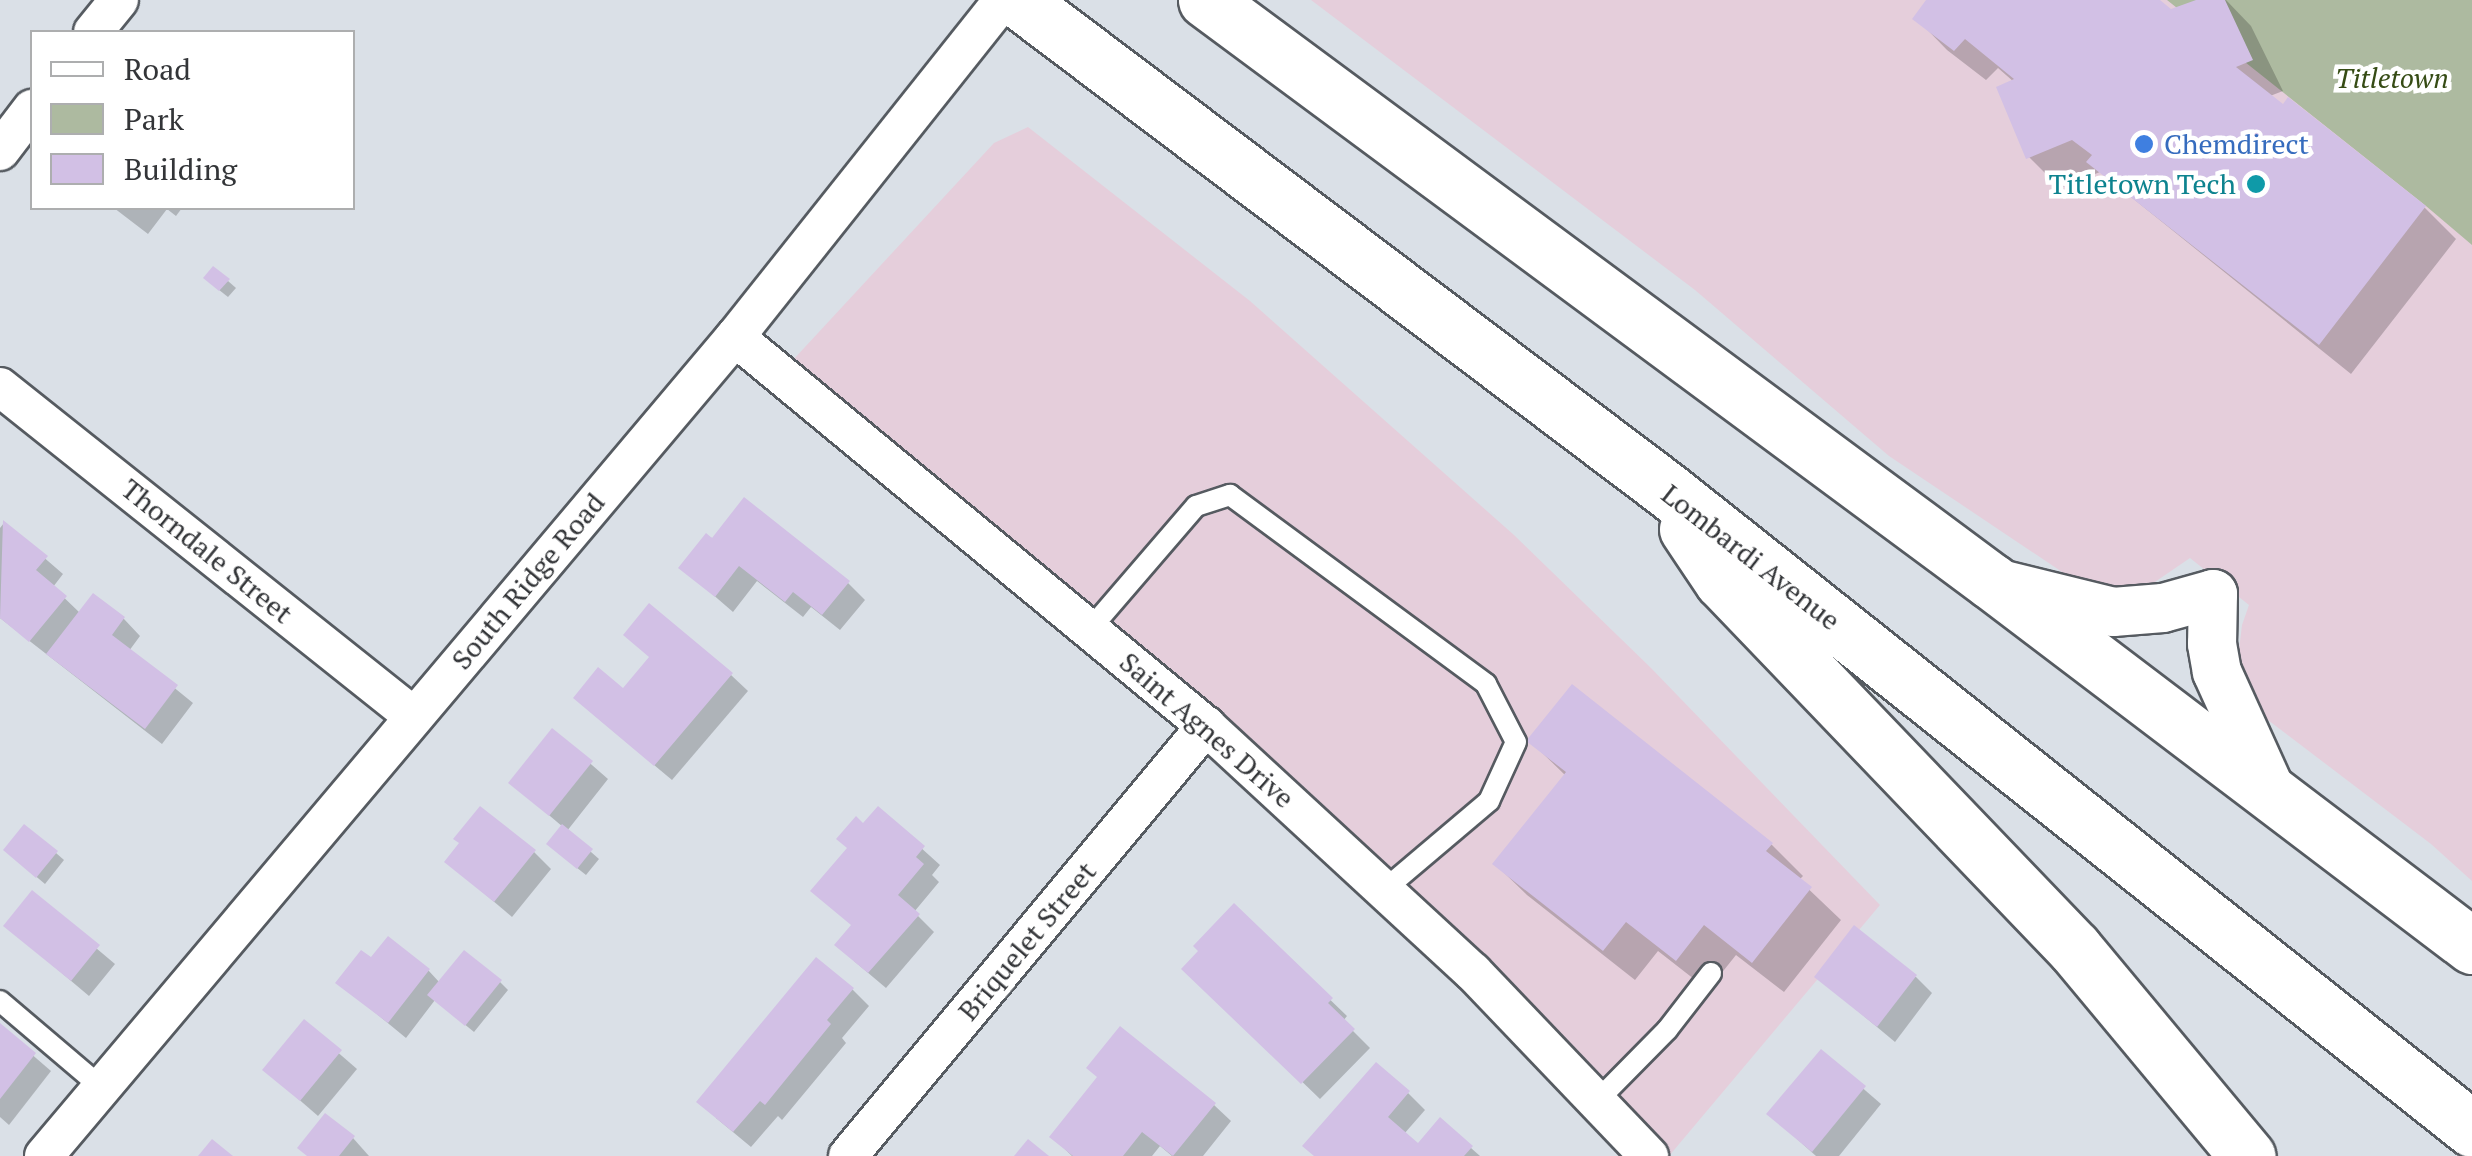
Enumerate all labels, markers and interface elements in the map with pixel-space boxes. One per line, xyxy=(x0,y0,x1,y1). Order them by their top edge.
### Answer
legend xyxy=(30,30,355,210)
text: Road xyxy=(124,49,191,89)
park label: Titletown xyxy=(2335,61,2449,95)
text: Park xyxy=(124,99,184,139)
place label: Chemdirect xyxy=(2164,127,2309,161)
marker: Chemdirect xyxy=(2133,133,2155,155)
text: Building xyxy=(124,149,237,189)
place label: Titletown Tech xyxy=(2049,167,2236,201)
marker: Titletown Tech xyxy=(2245,173,2267,195)
street label: Thorndale Street xyxy=(115,472,299,630)
street label: Lombardi Avenue xyxy=(1655,477,1847,637)
street label: South Ridge Road xyxy=(444,486,612,676)
street label: Saint Agnes Drive xyxy=(1113,645,1301,815)
street label: Briquelet Street xyxy=(951,855,1103,1027)

